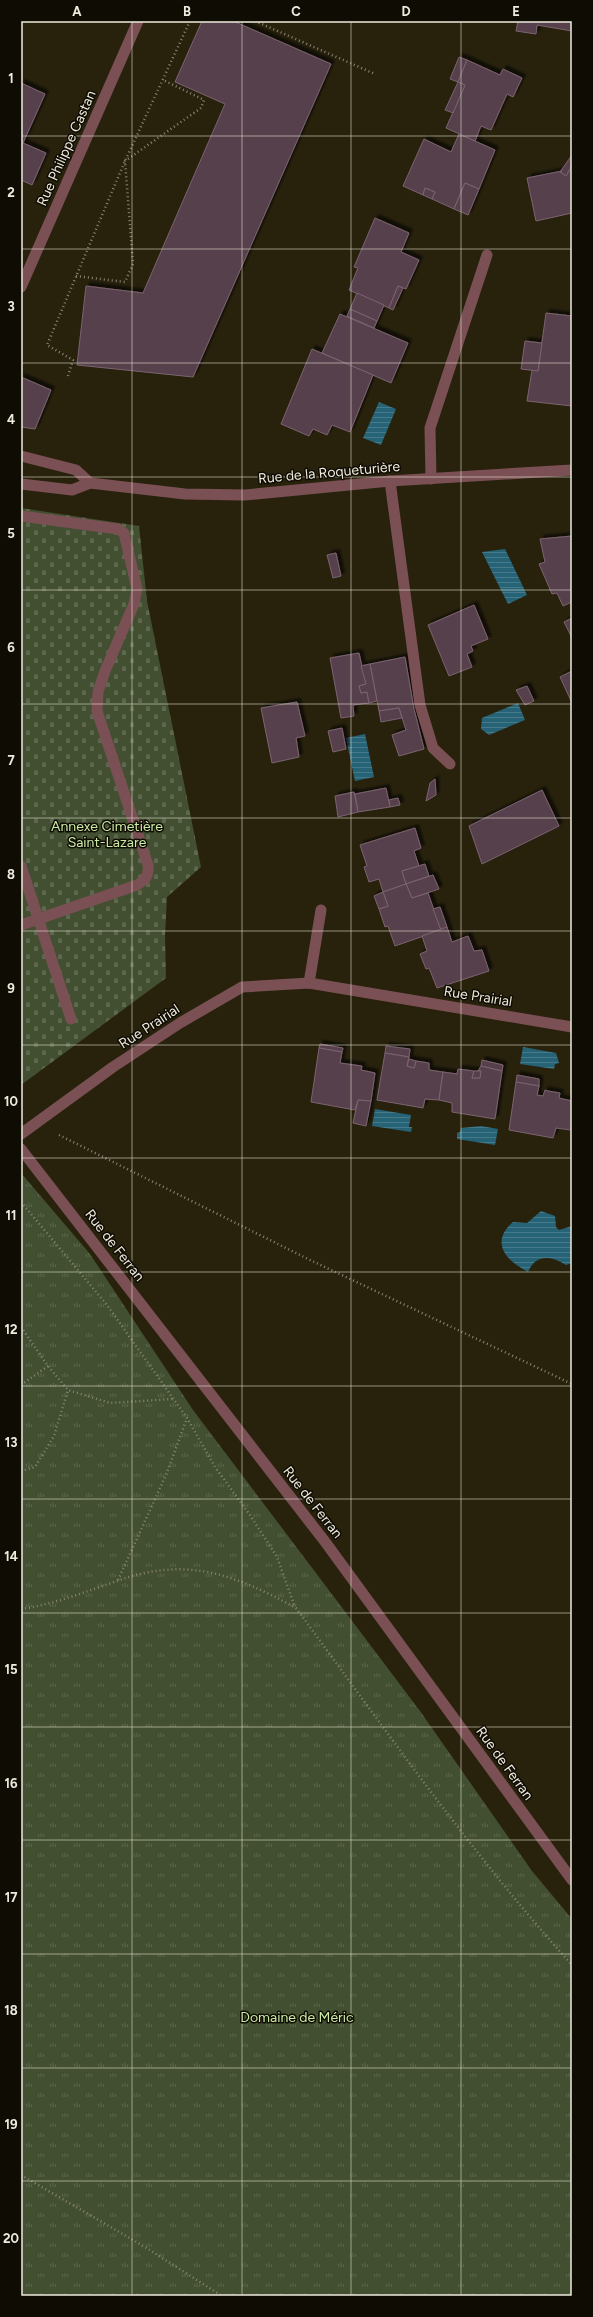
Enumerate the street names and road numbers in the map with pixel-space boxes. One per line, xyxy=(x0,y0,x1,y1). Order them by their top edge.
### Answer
street label: Rue Philippe Castan xyxy=(33,88,100,209)
street label: Rue de la Roqueturière xyxy=(257,458,401,487)
street label: Rue Prairial xyxy=(442,983,513,1010)
street label: Rue Prairial xyxy=(116,1000,183,1052)
street label: Rue de Ferran xyxy=(81,1206,148,1285)
street label: Rue de Ferran xyxy=(279,1463,346,1542)
street label: Rue de Ferran xyxy=(472,1723,537,1803)

